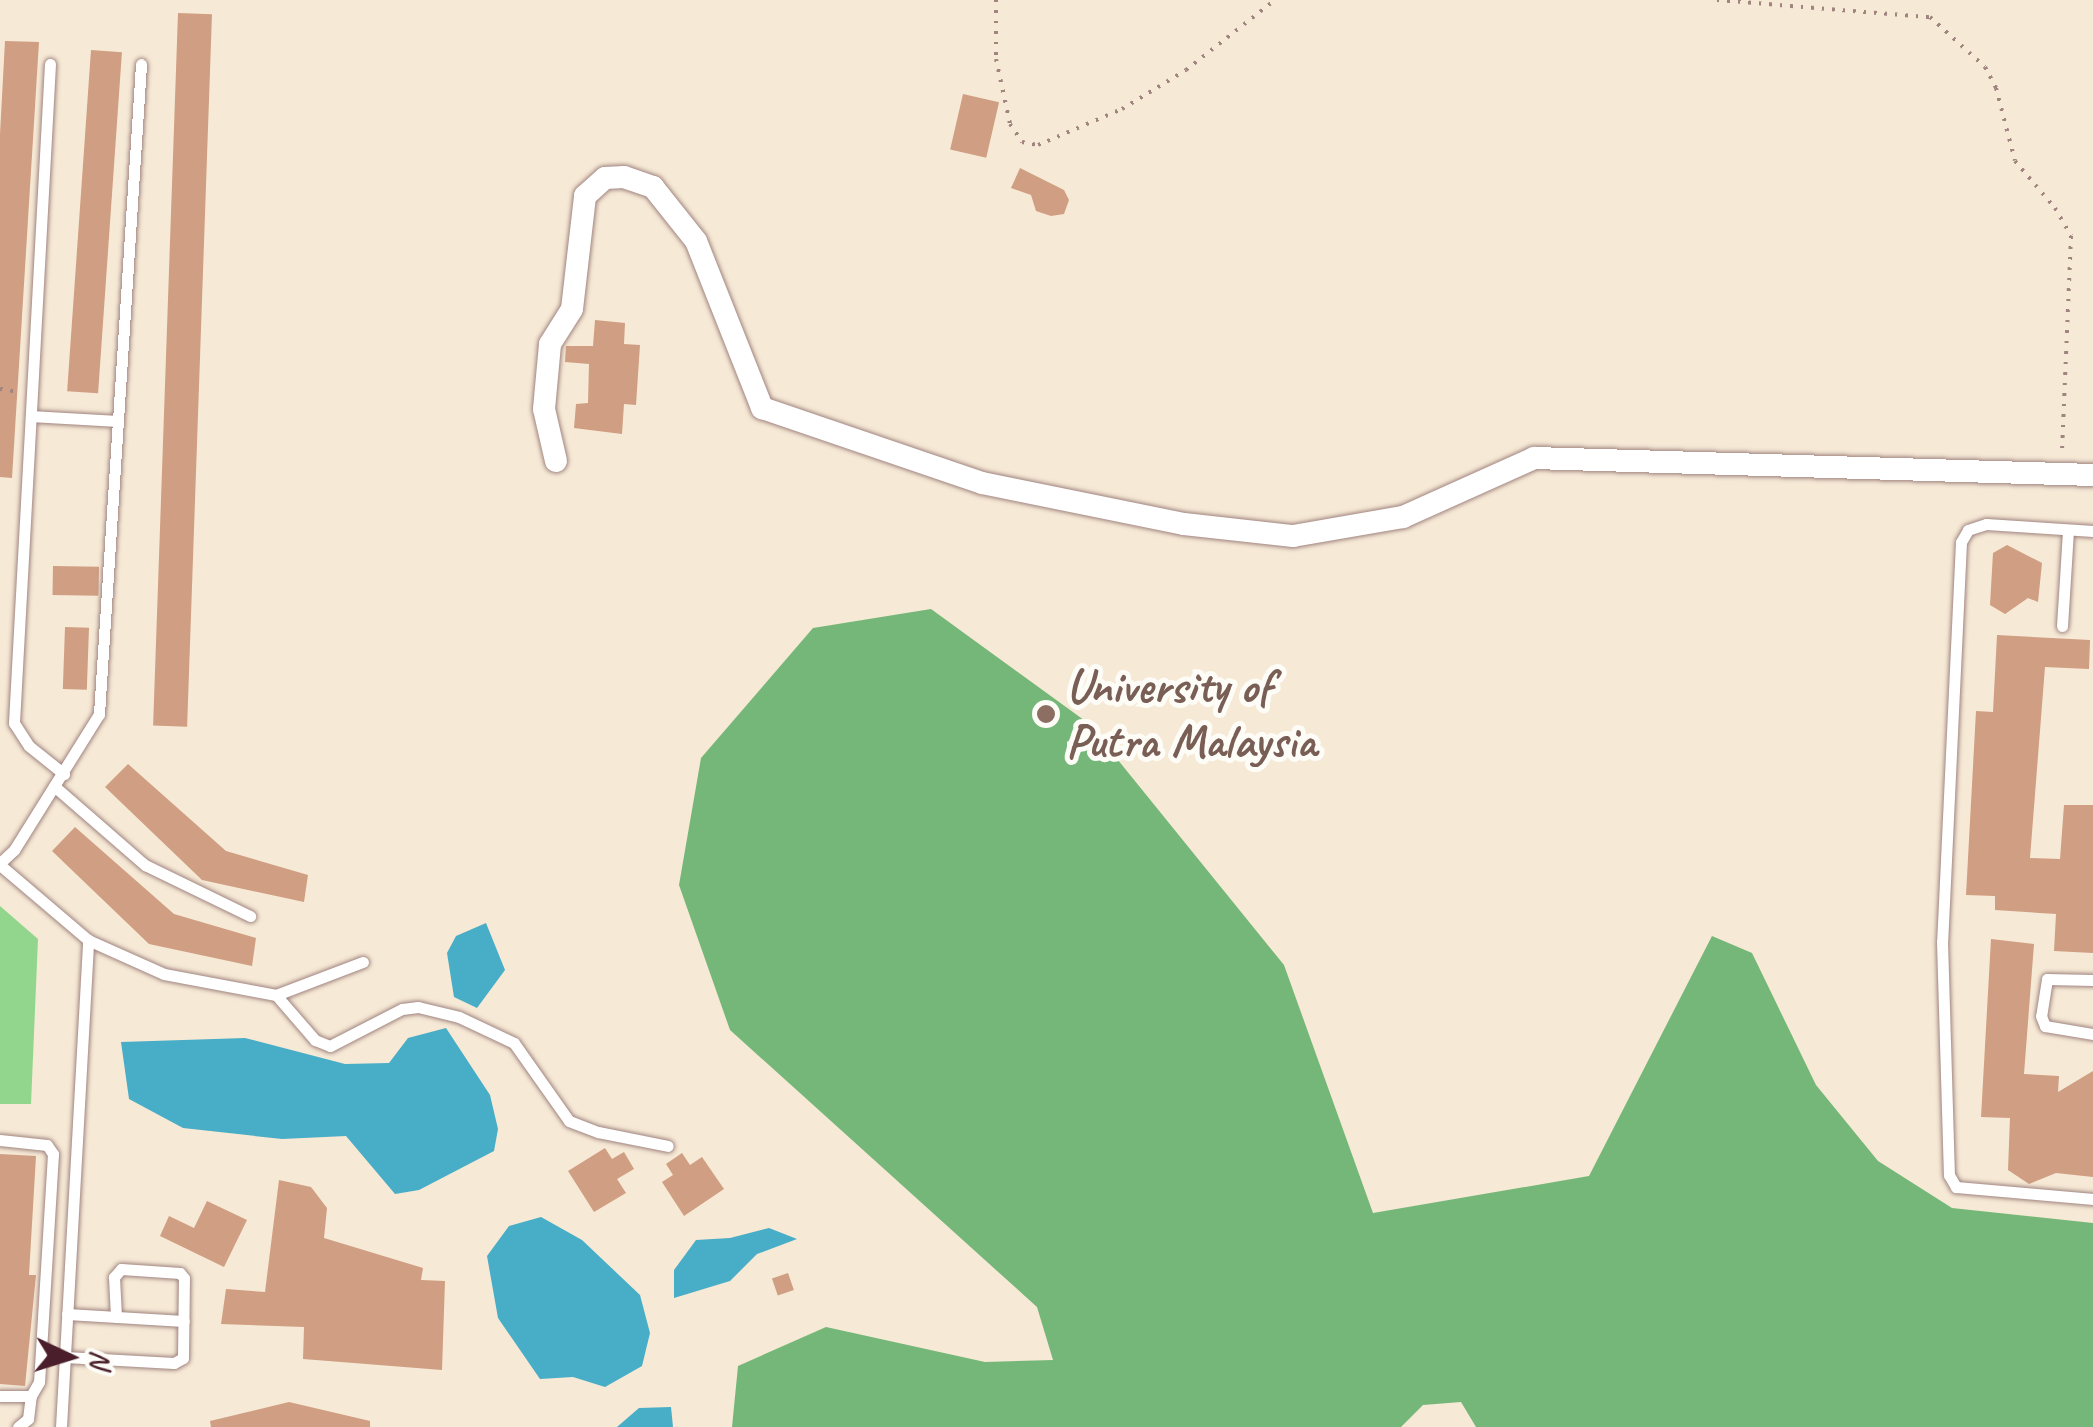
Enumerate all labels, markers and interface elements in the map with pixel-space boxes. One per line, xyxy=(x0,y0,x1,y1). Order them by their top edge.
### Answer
place label: University of Putra Malaysia xyxy=(1066,657,1318,770)
marker: University of Putra Malaysia xyxy=(1035,703,1057,725)
north arrow xyxy=(20,1307,120,1407)
text: N xyxy=(82,1349,118,1369)

